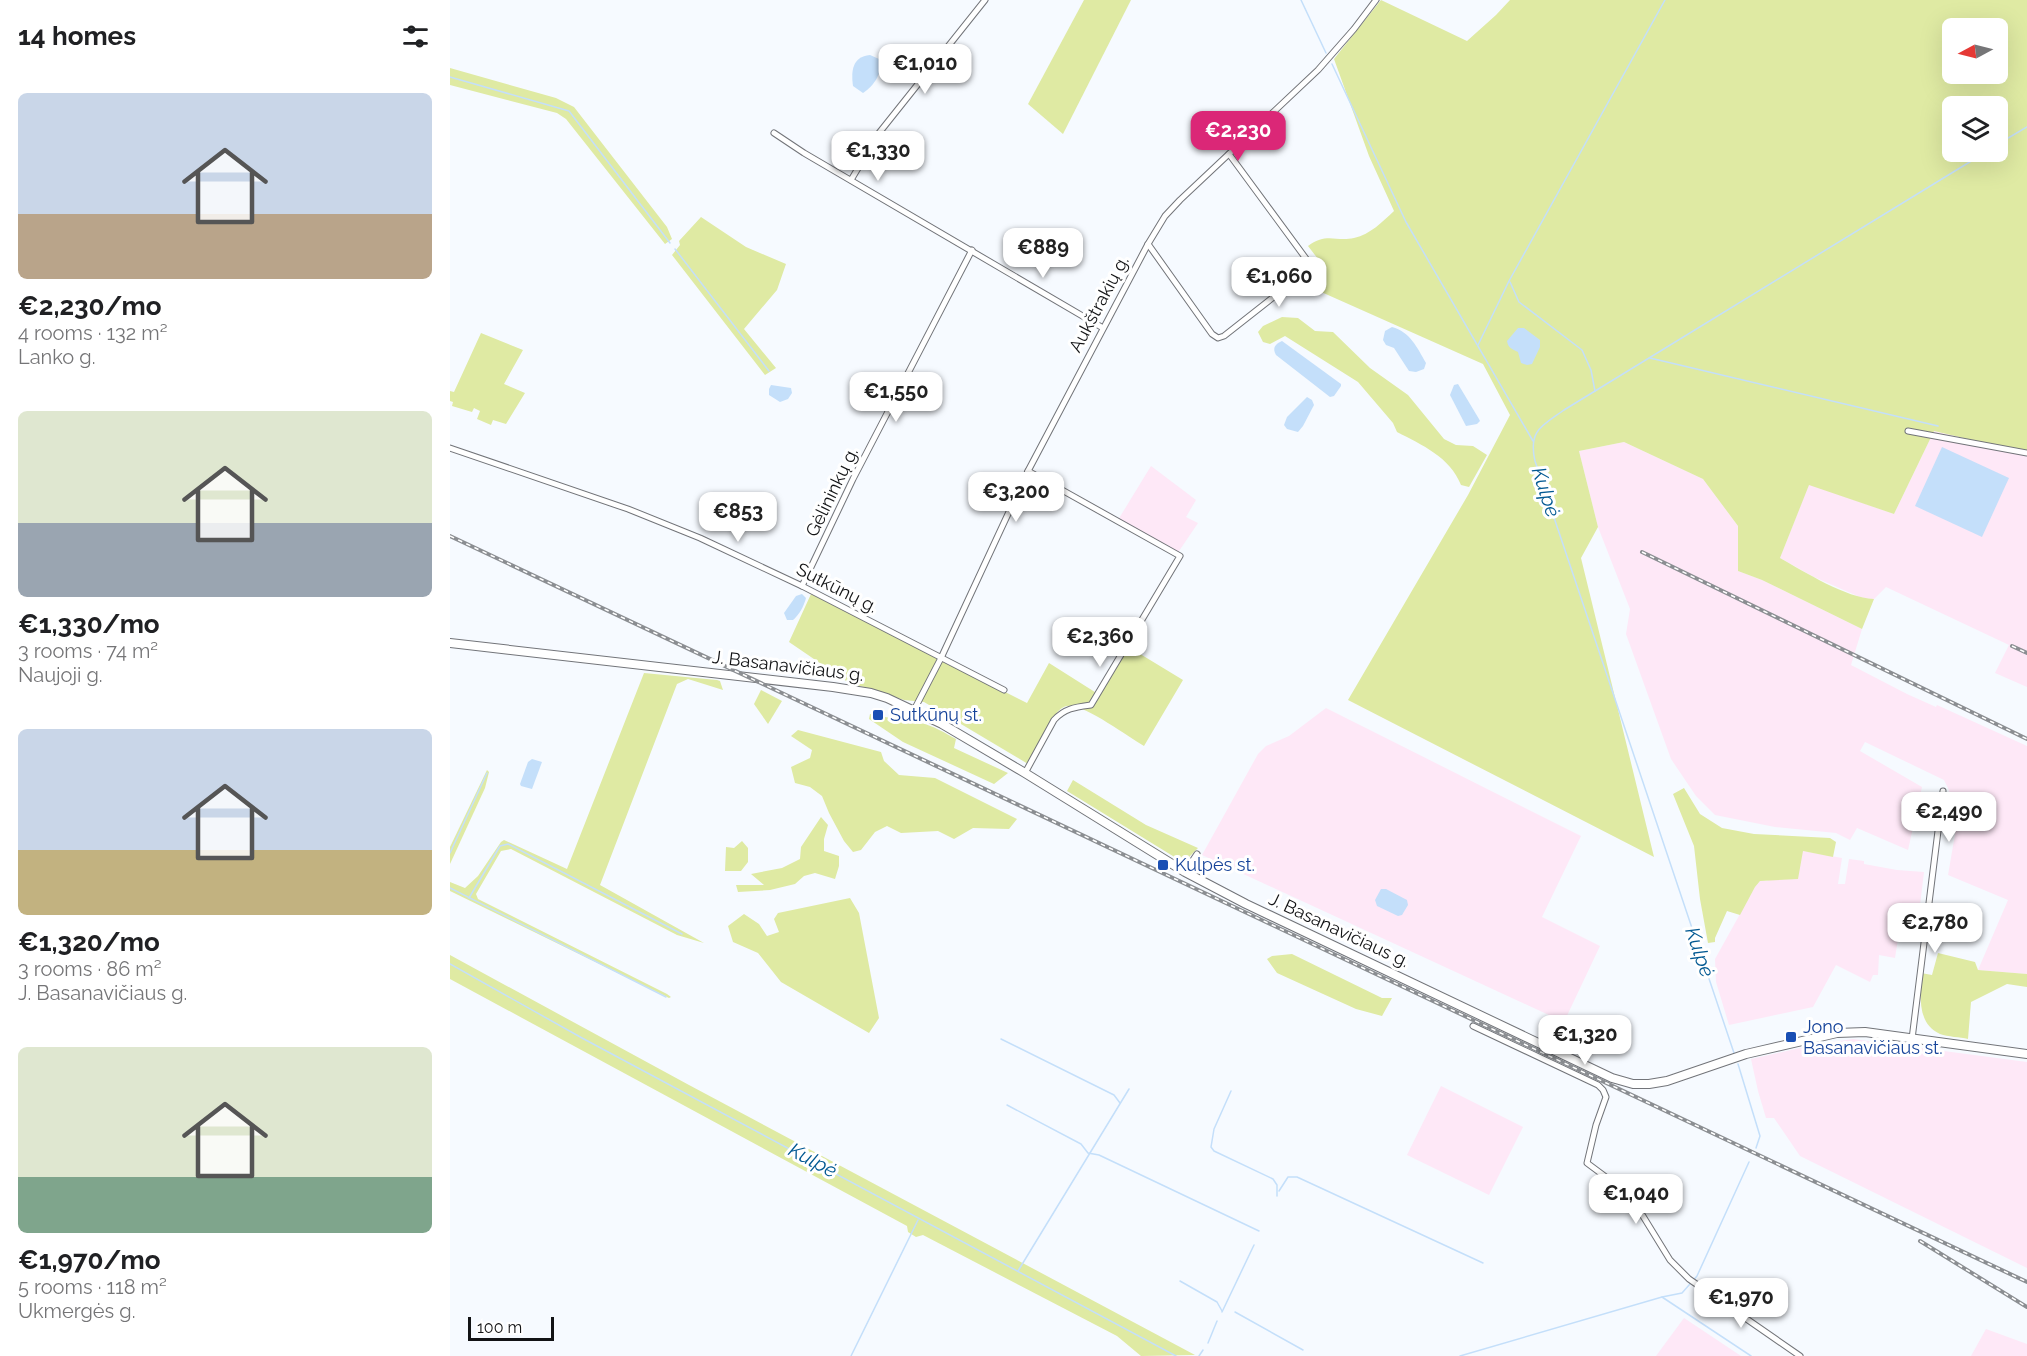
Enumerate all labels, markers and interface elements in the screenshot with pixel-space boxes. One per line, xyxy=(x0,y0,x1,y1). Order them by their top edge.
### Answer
north arrow xyxy=(1942,18,2008,84)
map controls xyxy=(1942,18,2008,162)
icon: filters xyxy=(399,20,432,53)
text: 14 homes xyxy=(18,21,136,51)
pin: €1,010 xyxy=(876,44,974,95)
text: €1,010 xyxy=(893,51,957,75)
button: layers xyxy=(1942,96,2008,162)
pin: €2,230 xyxy=(1189,111,1287,162)
text: €2,230 xyxy=(1205,118,1271,142)
pin: €1,330 xyxy=(829,131,927,182)
icon: home xyxy=(171,132,279,240)
text: €1,330 xyxy=(845,138,911,162)
pin: €889 xyxy=(1007,228,1079,279)
text: €889 xyxy=(1017,235,1069,259)
street label: Aukštrakių g. xyxy=(1064,252,1133,356)
pin: €1,060 xyxy=(1230,257,1328,308)
text: €1,060 xyxy=(1245,264,1313,288)
text: €2,230/mo xyxy=(18,291,162,321)
text: 4 rooms · 132 m² xyxy=(18,321,167,345)
text: Lanko g. xyxy=(18,345,95,369)
pin: €1,550 xyxy=(847,372,945,423)
text: €1,550 xyxy=(864,379,928,403)
street label: Gėlininkų g. xyxy=(801,444,862,540)
icon: home xyxy=(171,450,279,558)
water label: Kulpė xyxy=(1527,464,1565,520)
pin: €3,200 xyxy=(967,472,1065,523)
text: €3,200 xyxy=(982,479,1050,503)
pin: €853 xyxy=(702,492,774,543)
text: €853 xyxy=(713,499,763,523)
street label: Sutkūnų g. xyxy=(793,558,881,617)
text: €1,330/mo xyxy=(18,609,160,639)
pin: €2,360 xyxy=(1051,617,1149,668)
text: €2,360 xyxy=(1066,624,1134,648)
text: 3 rooms · 74 m² xyxy=(18,639,158,663)
street label: J. Basanavičiaus g. xyxy=(711,646,865,685)
text: Naujoji g. xyxy=(18,663,103,687)
place label: Sutkūnų st. xyxy=(890,704,982,725)
marker: Sutkūnų st. xyxy=(871,708,885,722)
icon: home xyxy=(171,768,279,876)
pin: €2,490 xyxy=(1900,792,1998,843)
text: €2,490 xyxy=(1915,799,1983,823)
place label: Kulpės st. xyxy=(1175,854,1255,875)
marker: Kulpės st. xyxy=(1156,858,1170,872)
street label: J. Basanavičiaus g. xyxy=(1266,888,1413,971)
pin: €2,780 xyxy=(1886,903,1984,954)
text: €2,780 xyxy=(1901,910,1969,934)
water label: Kulpė xyxy=(1680,924,1720,980)
text: €1,320/mo xyxy=(18,927,160,957)
text: 3 rooms · 86 m² xyxy=(18,957,161,981)
text: J. Basanavičiaus g. xyxy=(18,981,187,1005)
pin: €1,320 xyxy=(1536,1015,1634,1066)
place label: Jono Basanavičiaus st. xyxy=(1803,1016,1943,1058)
text: €1,320 xyxy=(1552,1022,1618,1046)
marker: Jono Basanavičiaus st. xyxy=(1784,1030,1798,1044)
icon: home xyxy=(171,1086,279,1194)
water label: Kulpė xyxy=(785,1137,841,1183)
pin: €1,040 xyxy=(1587,1174,1685,1225)
text: €1,040 xyxy=(1603,1181,1669,1205)
text: €1,970/mo xyxy=(18,1245,160,1275)
text: 5 rooms · 118 m² xyxy=(18,1275,167,1299)
pin: €1,970 xyxy=(1692,1278,1790,1329)
text: €1,970 xyxy=(1708,1285,1774,1309)
text: Ukmergės g. xyxy=(18,1299,135,1323)
scale bar xyxy=(468,1314,554,1342)
text: 100 m xyxy=(477,1318,522,1337)

